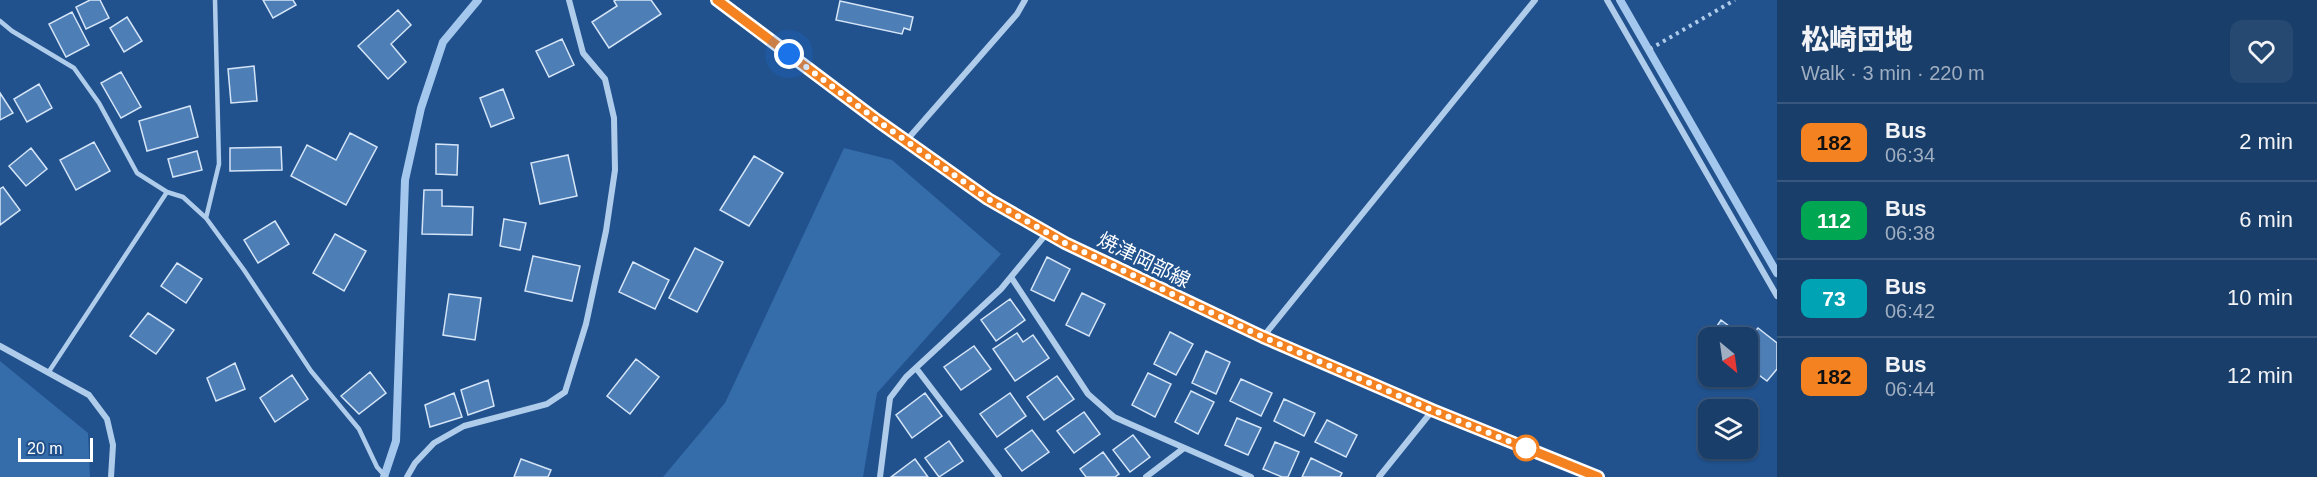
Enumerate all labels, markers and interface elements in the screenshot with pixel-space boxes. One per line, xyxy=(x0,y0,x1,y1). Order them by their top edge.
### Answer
button: heart xyxy=(2230,20,2293,83)
text: 松崎団地 xyxy=(1801,24,1913,55)
your location xyxy=(774,39,804,69)
text: Walk · 3 min · 220 m xyxy=(1801,62,1985,84)
text: Bus xyxy=(1885,118,1927,143)
text: 2 min xyxy=(2239,129,2293,154)
text: 182 xyxy=(1816,131,1852,154)
text: 06:34 xyxy=(1885,144,1935,166)
text: Bus xyxy=(1885,196,1927,221)
text: 6 min xyxy=(2239,207,2293,232)
text: 112 xyxy=(1817,209,1851,232)
text: 06:38 xyxy=(1885,222,1935,244)
street label: 焼津岡部線 xyxy=(1094,228,1194,292)
text: Bus xyxy=(1885,274,1927,299)
text: 10 min xyxy=(2227,285,2293,310)
text: 73 xyxy=(1822,287,1846,310)
text: 06:42 xyxy=(1885,300,1935,322)
north arrow xyxy=(1698,327,1758,387)
map controls xyxy=(1698,327,1758,459)
text: Bus xyxy=(1885,352,1927,377)
text: 12 min xyxy=(2227,363,2293,388)
text: 182 xyxy=(1816,365,1852,388)
text: 06:44 xyxy=(1885,378,1935,400)
button: layers xyxy=(1698,399,1758,459)
scale bar xyxy=(18,435,93,462)
unlabelled marker xyxy=(1513,435,1539,461)
text: 20 m xyxy=(27,440,63,457)

